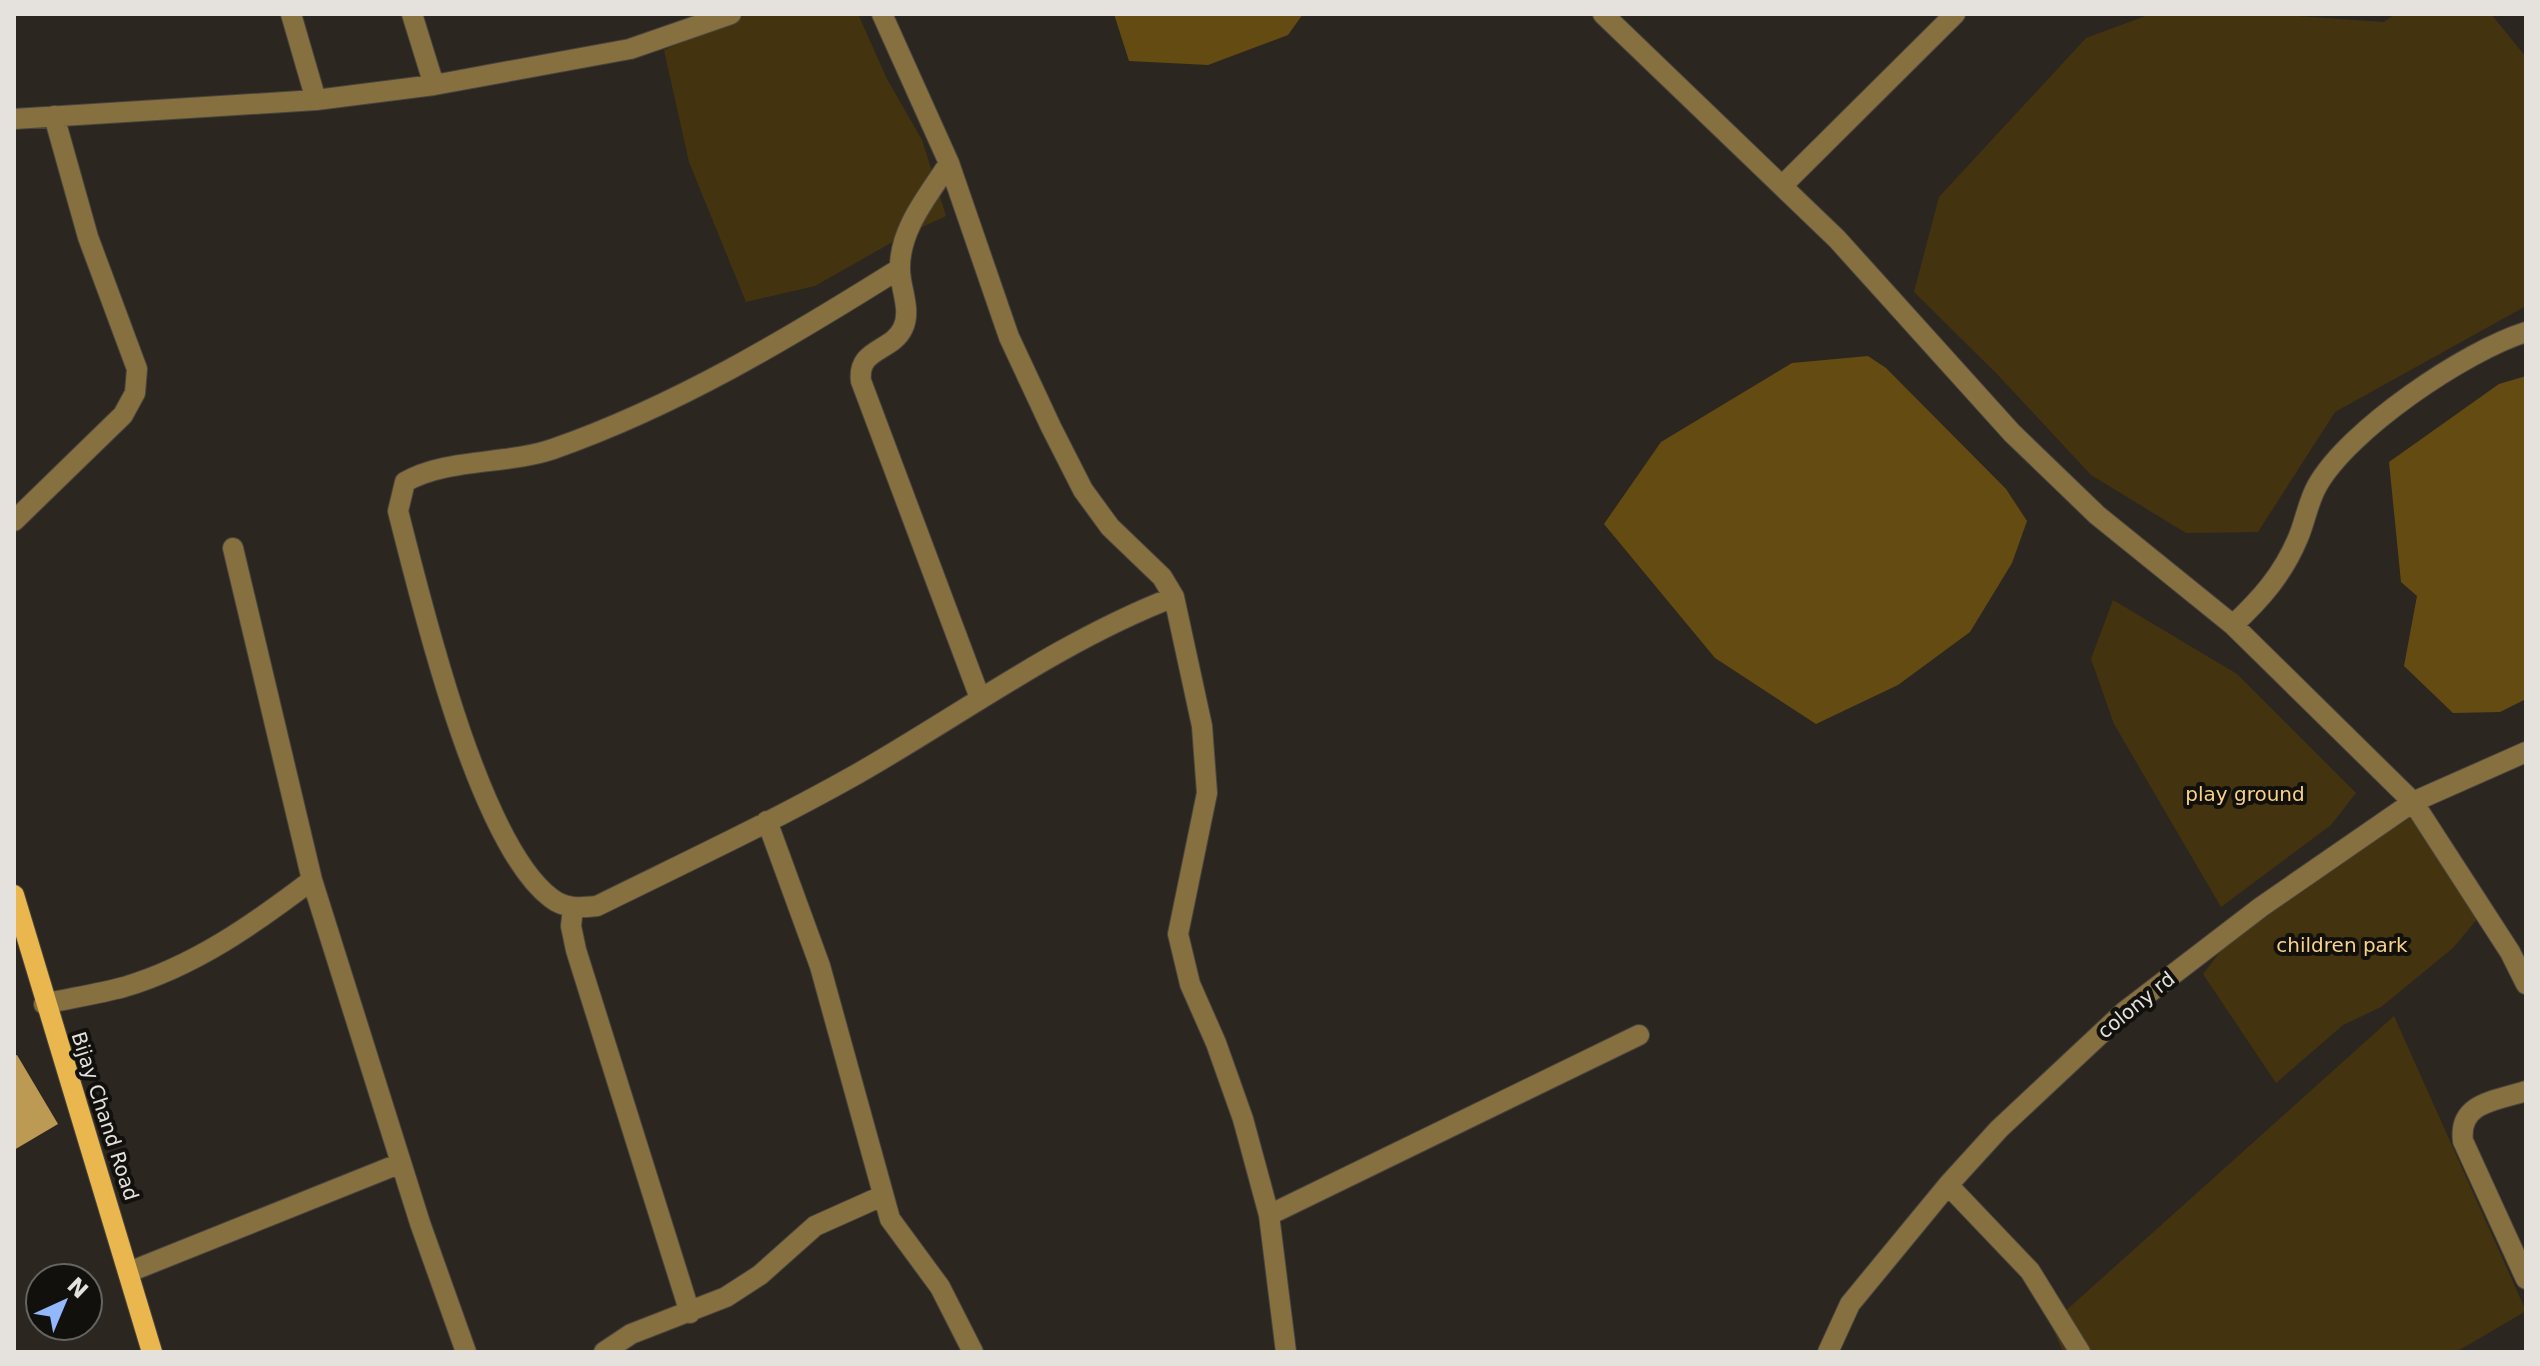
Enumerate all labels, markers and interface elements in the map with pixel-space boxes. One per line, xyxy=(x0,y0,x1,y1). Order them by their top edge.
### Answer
park label: play ground xyxy=(2185,782,2305,806)
park label: children park xyxy=(2276,933,2408,957)
street label: colony rd xyxy=(2093,967,2179,1043)
street label: Bijay Chand Road xyxy=(66,1029,144,1203)
north arrow xyxy=(24,1262,104,1342)
text: N xyxy=(62,1273,93,1303)

